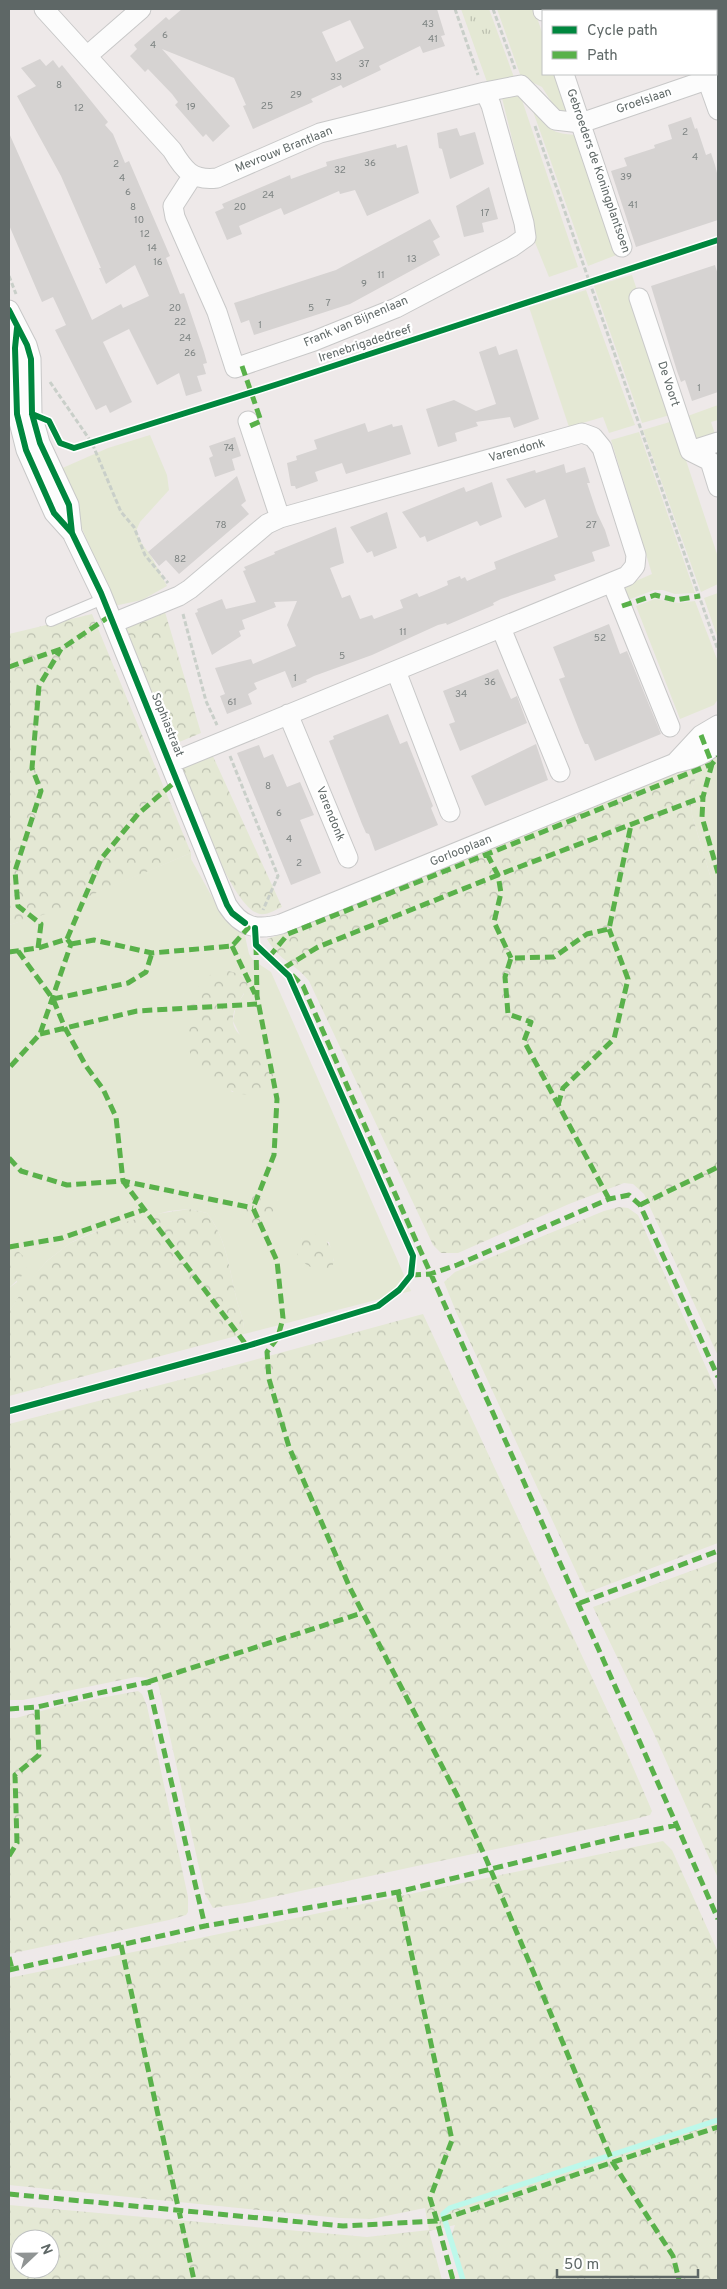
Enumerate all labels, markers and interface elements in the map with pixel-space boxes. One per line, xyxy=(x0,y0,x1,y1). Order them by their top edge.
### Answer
legend xyxy=(542,10,717,75)
house number: 43 xyxy=(422,18,434,31)
text: Cycle path xyxy=(587,22,658,41)
house number: 6 xyxy=(162,29,168,42)
house number: 41 xyxy=(428,33,438,46)
house number: 4 xyxy=(150,39,156,52)
text: Path xyxy=(587,47,618,66)
house number: 37 xyxy=(358,58,370,71)
house number: 33 xyxy=(330,71,342,84)
house number: 8 xyxy=(56,79,62,92)
street label: Groelslaan xyxy=(614,84,674,118)
street label: Gebroeders de Koningplantsoen xyxy=(562,87,634,255)
house number: 29 xyxy=(290,89,302,102)
house number: 25 xyxy=(261,100,273,113)
house number: 19 xyxy=(186,101,196,114)
house number: 12 xyxy=(74,102,84,115)
street label: Mevrouw Brantlaan xyxy=(233,123,335,177)
house number: 2 xyxy=(682,126,688,139)
house number: 4 xyxy=(692,151,698,164)
house number: 36 xyxy=(364,157,376,170)
house number: 2 xyxy=(113,158,119,171)
house number: 32 xyxy=(334,164,346,177)
house number: 39 xyxy=(620,171,632,184)
house number: 4 xyxy=(119,172,125,185)
house number: 6 xyxy=(125,186,131,199)
house number: 24 xyxy=(262,189,274,202)
house number: 41 xyxy=(628,199,638,212)
house number: 8 xyxy=(130,201,136,214)
house number: 20 xyxy=(234,201,246,214)
house number: 17 xyxy=(481,207,489,220)
house number: 10 xyxy=(134,214,144,227)
house number: 12 xyxy=(140,228,150,241)
house number: 14 xyxy=(147,242,157,255)
house number: 13 xyxy=(407,253,417,266)
house number: 16 xyxy=(153,256,163,269)
house number: 11 xyxy=(377,269,385,282)
house number: 9 xyxy=(361,278,367,291)
street label: Frank van Bijnenlaan xyxy=(301,293,411,351)
house number: 7 xyxy=(325,297,331,310)
house number: 20 xyxy=(169,302,181,315)
house number: 5 xyxy=(308,302,314,315)
house number: 22 xyxy=(174,316,186,329)
house number: 1 xyxy=(258,319,262,332)
street label: Irenebrigadedreef xyxy=(316,321,414,367)
house number: 24 xyxy=(179,332,191,345)
house number: 26 xyxy=(184,347,196,360)
street label: De Voort xyxy=(653,359,683,409)
house number: 1 xyxy=(697,382,701,395)
street label: Varendonk xyxy=(487,435,547,467)
house number: 74 xyxy=(224,442,234,455)
house number: 78 xyxy=(215,519,227,532)
house number: 27 xyxy=(585,519,597,532)
house number: 82 xyxy=(174,553,186,566)
house number: 11 xyxy=(399,626,407,639)
house number: 52 xyxy=(594,632,606,645)
house number: 5 xyxy=(339,650,345,663)
house number: 1 xyxy=(293,672,297,685)
house number: 36 xyxy=(484,676,496,689)
house number: 34 xyxy=(455,688,467,701)
street label: Sophiastraat xyxy=(147,691,187,759)
house number: 61 xyxy=(227,696,237,709)
house number: 8 xyxy=(265,780,271,793)
street label: Varendonk xyxy=(312,784,348,844)
house number: 6 xyxy=(276,807,282,820)
street label: Gorlooplaan xyxy=(428,831,494,871)
house number: 4 xyxy=(286,833,292,846)
house number: 2 xyxy=(296,857,302,870)
north arrow xyxy=(10,2229,60,2279)
text: N xyxy=(36,2242,55,2258)
scale bar xyxy=(557,2246,698,2278)
text: 50 m xyxy=(564,2256,599,2275)

